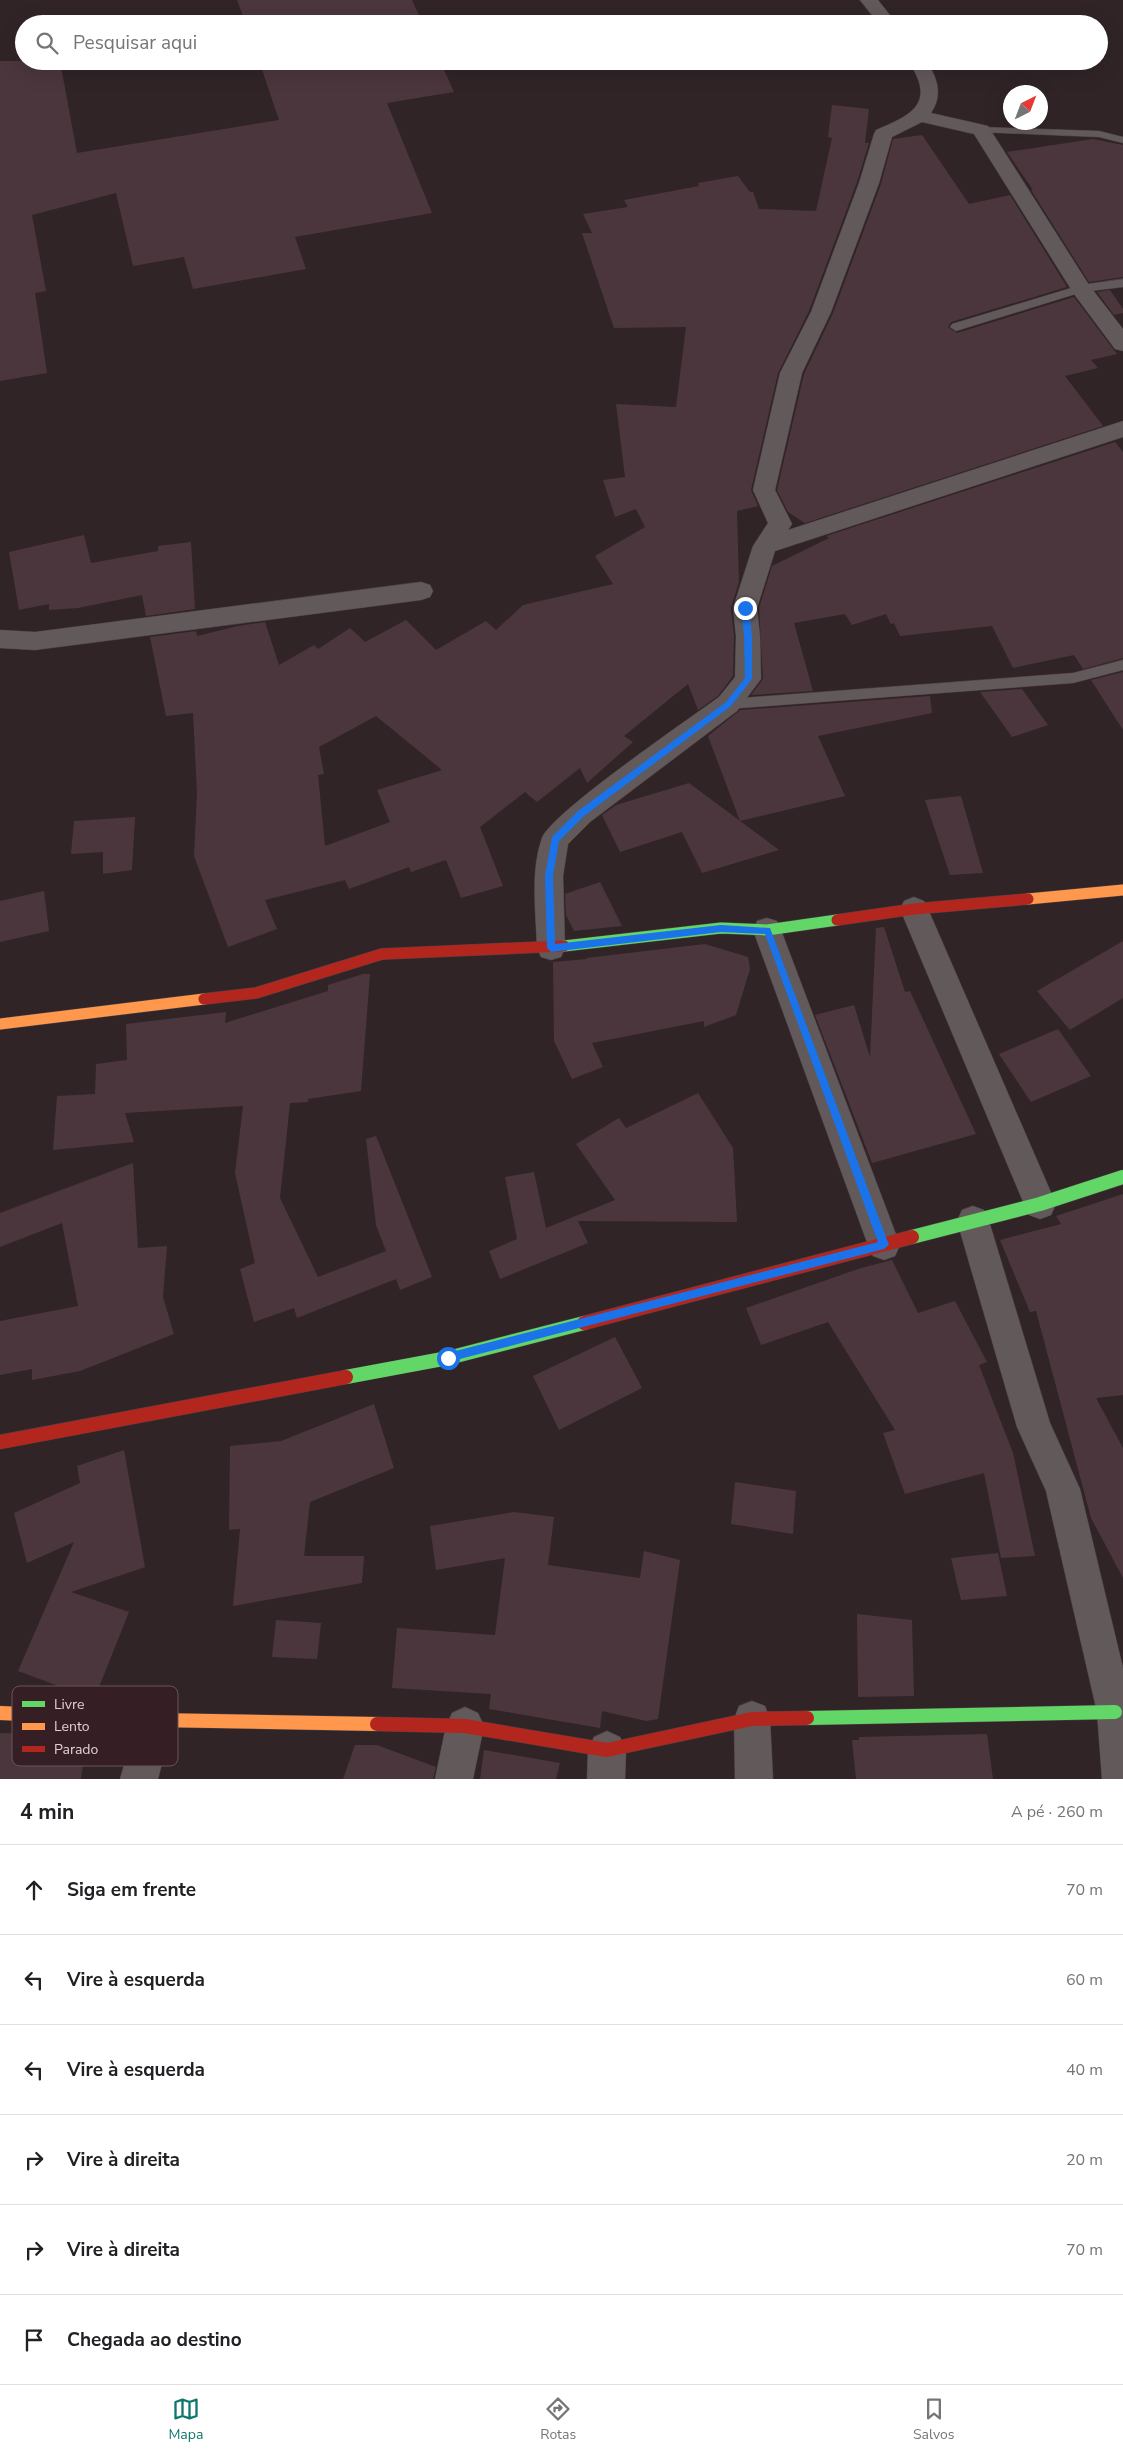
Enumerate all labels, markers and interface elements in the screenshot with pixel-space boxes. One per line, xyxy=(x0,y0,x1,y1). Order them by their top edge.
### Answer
search box xyxy=(15,15,1108,70)
icon: search xyxy=(33,29,61,57)
text: Pesquisar aqui xyxy=(73,30,197,56)
north arrow xyxy=(1003,85,1048,130)
route end xyxy=(734,597,757,620)
route start xyxy=(437,1347,460,1370)
legend xyxy=(12,1686,178,1766)
text: Livre xyxy=(54,1695,84,1714)
text: Lento xyxy=(54,1717,90,1736)
text: Parado xyxy=(54,1740,98,1759)
text: 4 min xyxy=(20,1798,74,1826)
text: A pé · 260 m xyxy=(1011,1801,1103,1823)
icon: ahead xyxy=(20,1876,48,1904)
text: Siga em frente xyxy=(67,1877,196,1903)
text: 70 m xyxy=(1066,1879,1103,1901)
icon: left xyxy=(20,1966,48,1994)
text: Vire à esquerda xyxy=(67,1967,205,1993)
text: 60 m xyxy=(1066,1969,1103,1991)
icon: left xyxy=(20,2056,48,2084)
text: Vire à esquerda xyxy=(67,2057,205,2083)
text: 40 m xyxy=(1066,2059,1103,2081)
icon: right xyxy=(20,2146,48,2174)
text: Vire à direita xyxy=(67,2147,180,2173)
text: 20 m xyxy=(1066,2149,1103,2171)
icon: right xyxy=(20,2236,48,2264)
text: Vire à direita xyxy=(67,2237,180,2263)
text: 70 m xyxy=(1066,2239,1103,2261)
icon: arrive xyxy=(20,2326,48,2354)
text: Chegada ao destino xyxy=(67,2327,242,2353)
tab: Mapa xyxy=(168,2395,203,2444)
tab: Rotas xyxy=(540,2395,576,2444)
tab: Salvos xyxy=(913,2395,955,2444)

